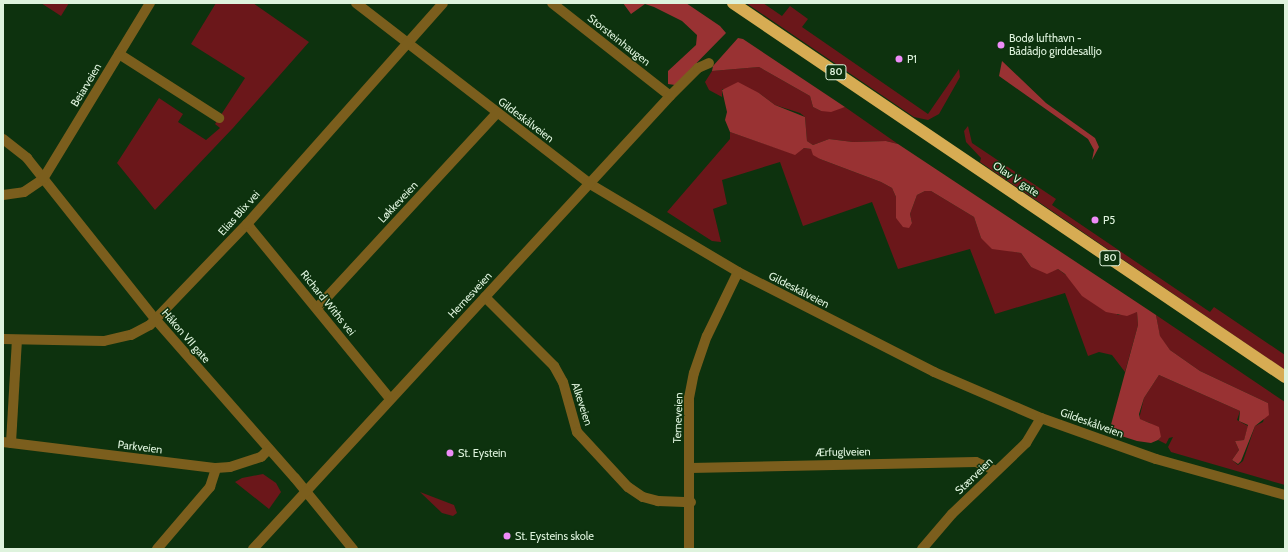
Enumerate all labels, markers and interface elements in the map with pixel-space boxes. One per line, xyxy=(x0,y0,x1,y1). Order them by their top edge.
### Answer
street label: Storsteinhaugen xyxy=(585,11,653,69)
place label: Bodø lufthavn - Bådådjo girddesalljo xyxy=(1009,32,1102,58)
marker: Bodø lufthavn - Bådådjo girddesalljo xyxy=(996,40,1006,50)
place label: P1 xyxy=(907,52,917,66)
marker: P1 xyxy=(894,54,904,64)
street label: Beiarveien xyxy=(68,61,104,109)
road number: 80 xyxy=(825,64,847,80)
street label: Gildeskålveien xyxy=(496,95,556,145)
street label: Olav V gate xyxy=(990,159,1042,199)
street label: Løkkeveien xyxy=(376,179,420,225)
street label: Elias Blix vei xyxy=(215,188,263,238)
place label: P5 xyxy=(1103,213,1115,227)
marker: P5 xyxy=(1090,215,1100,225)
road number: 80 xyxy=(1099,250,1121,266)
street label: Richard Withs vei xyxy=(298,268,358,338)
street label: Hernesveien xyxy=(445,269,495,321)
street label: Gildeskålveien xyxy=(767,269,831,311)
street label: Håkon VII gate xyxy=(159,306,213,366)
street label: Alkeveien xyxy=(569,381,595,427)
street label: Terneveien xyxy=(671,392,685,444)
street label: Gildeskålveien xyxy=(1059,405,1125,441)
street label: Parkveien xyxy=(117,438,163,456)
street label: Ærfuglveien xyxy=(815,445,871,459)
place label: St. Eystein xyxy=(458,446,506,460)
marker: St. Eystein xyxy=(445,448,455,458)
street label: Stærveien xyxy=(952,455,996,497)
place label: St. Eysteins skole xyxy=(515,529,594,543)
marker: St. Eysteins skole xyxy=(502,531,512,541)

